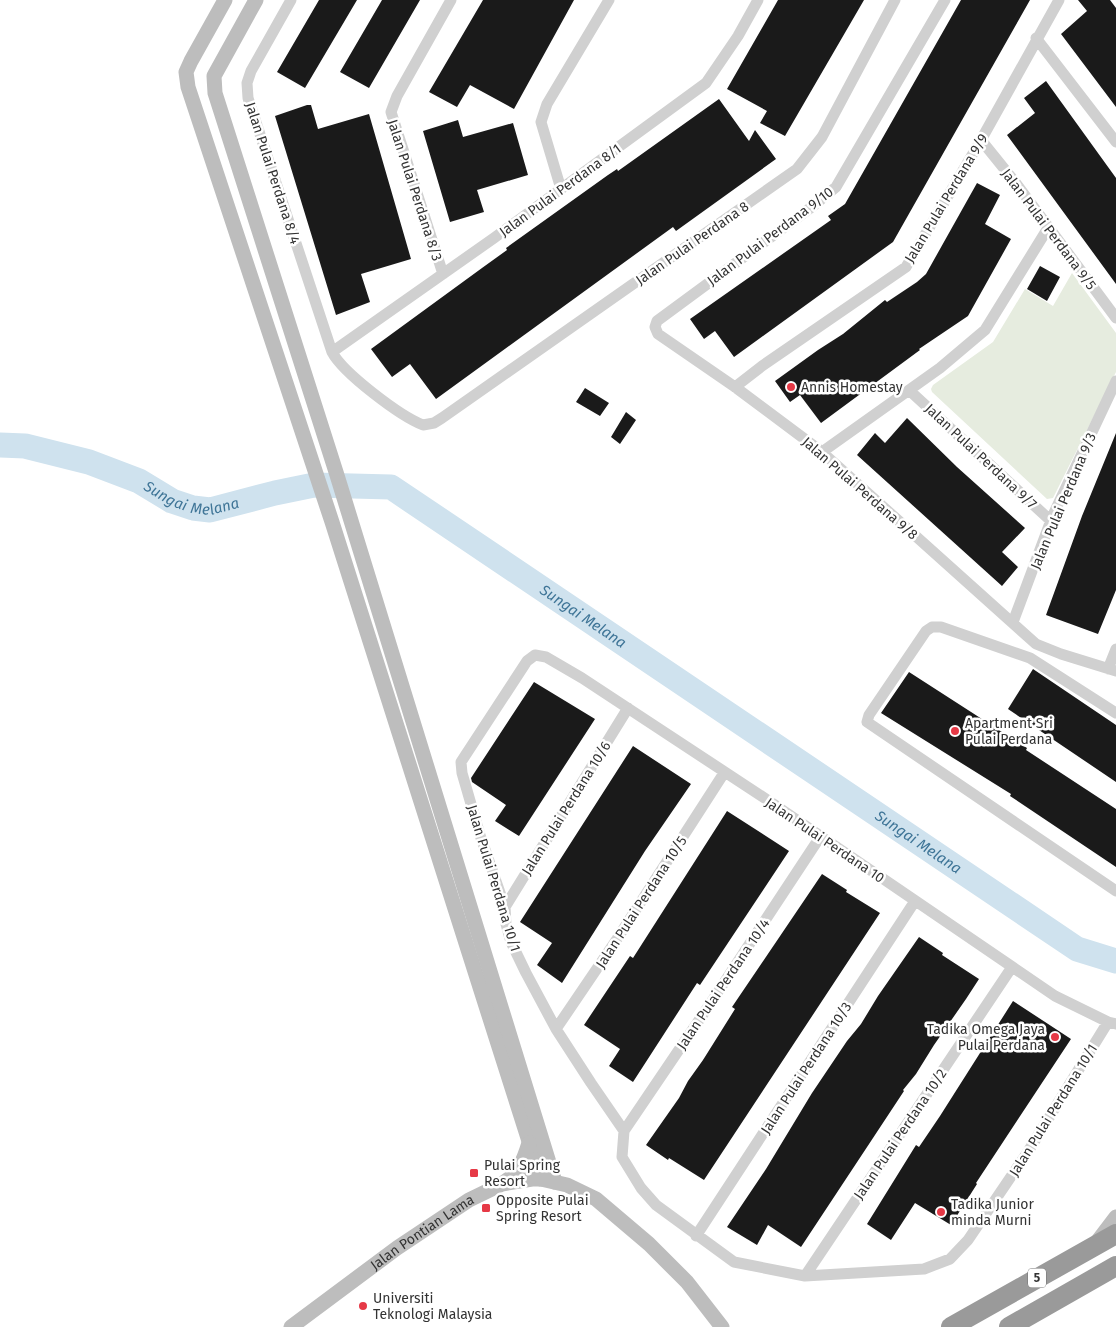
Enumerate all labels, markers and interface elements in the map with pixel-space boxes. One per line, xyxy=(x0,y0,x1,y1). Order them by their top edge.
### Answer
street label: Jalan Pulai Perdana 8/4 xyxy=(242,100,304,247)
street label: Jalan Pulai Perdana 8/3 xyxy=(384,117,445,263)
street label: Jalan Pulai Perdana 9/9 xyxy=(901,131,992,266)
street label: Jalan Pulai Perdana 8/1 xyxy=(496,140,625,240)
street label: Jalan Pulai Perdana 9/5 xyxy=(998,165,1100,293)
street label: Jalan Pulai Perdana 9/10 xyxy=(704,183,837,289)
street label: Jalan Pulai Perdana 8 xyxy=(632,198,752,289)
place label: Annis Homestay xyxy=(801,379,903,396)
marker: Annis Homestay xyxy=(785,381,797,393)
street label: Jalan Pulai Perdana 9/7 xyxy=(921,400,1040,513)
street label: Jalan Pulai Perdana 9/3 xyxy=(1027,430,1100,572)
street label: Jalan Pulai Perdana 9/8 xyxy=(798,433,921,543)
water label: Sungai Melana xyxy=(140,477,241,519)
water label: Sungai Melana xyxy=(536,580,630,652)
place label: Apartment Sri Pulai Perdana xyxy=(965,715,1053,748)
marker: Apartment Sri Pulai Perdana xyxy=(949,725,961,737)
street label: Jalan Pulai Perdana 10/6 xyxy=(518,738,615,878)
street label: Jalan Pulai Perdana 10 xyxy=(762,794,888,887)
street label: Jalan Pulai Perdana 10/1 xyxy=(463,803,524,954)
water label: Sungai Melana xyxy=(871,806,965,878)
street label: Jalan Pulai Perdana 10/5 xyxy=(592,833,691,972)
street label: Jalan Pulai Perdana 10/4 xyxy=(673,915,774,1053)
street label: Jalan Pulai Perdana 10/3 xyxy=(757,999,856,1138)
place label: Tadika Omega Jaya Pulai Perdana xyxy=(927,1021,1045,1054)
marker: Tadika Omega Jaya Pulai Perdana xyxy=(1049,1031,1061,1043)
street label: Jalan Pulai Perdana 10/1 xyxy=(1006,1041,1101,1180)
street label: Jalan Pulai Perdana 10/2 xyxy=(850,1066,951,1203)
place label: Pulai Spring Resort xyxy=(484,1157,561,1190)
marker: Pulai Spring Resort xyxy=(468,1167,480,1179)
street label: Jalan Pontian Lama xyxy=(367,1191,477,1274)
place label: Opposite Pulai Spring Resort xyxy=(496,1192,589,1225)
place label: Tadika Junior minda Murni xyxy=(951,1196,1035,1229)
marker: Opposite Pulai Spring Resort xyxy=(480,1202,492,1214)
marker: Tadika Junior minda Murni xyxy=(935,1206,947,1218)
road number: 5 xyxy=(1028,1268,1046,1288)
place label: Universiti Teknologi Malaysia xyxy=(373,1290,493,1323)
marker: Universiti Teknologi Malaysia xyxy=(357,1300,369,1312)

